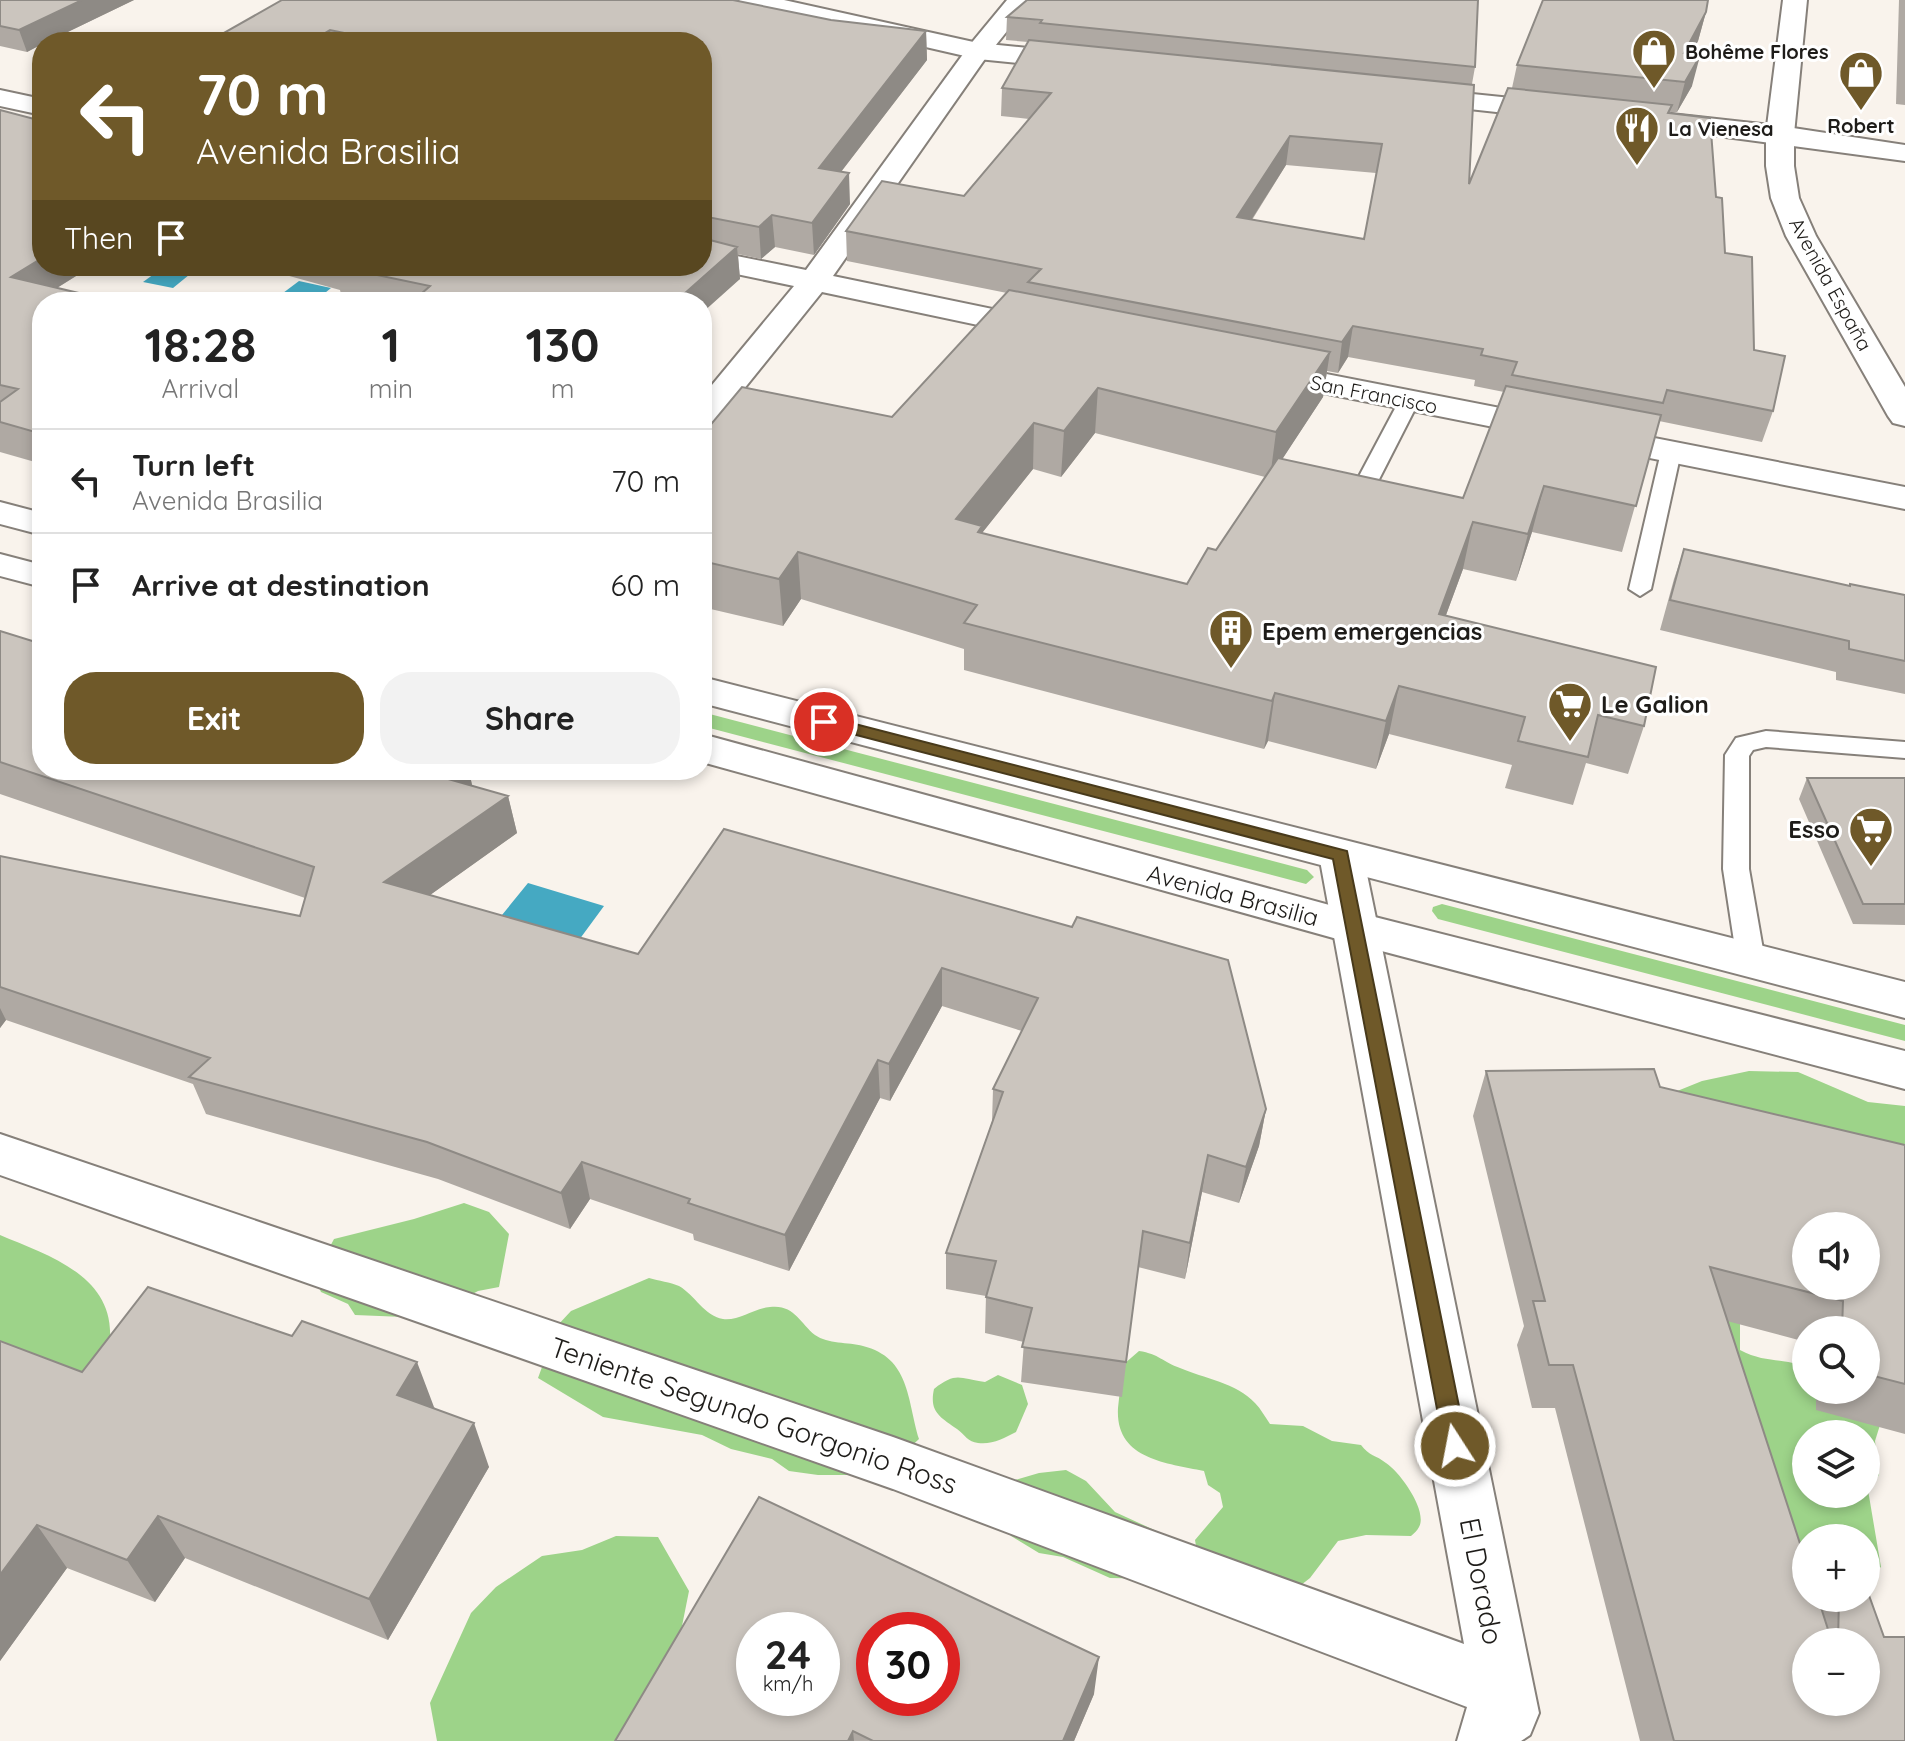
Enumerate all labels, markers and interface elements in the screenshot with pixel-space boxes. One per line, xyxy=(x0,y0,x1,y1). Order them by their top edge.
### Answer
shop icon: Bohême Flores xyxy=(1630,27,1678,90)
place label: Bohême Flores xyxy=(1685,39,1829,64)
shop icon: Robert xyxy=(1837,49,1885,112)
text: 70 m xyxy=(196,59,328,129)
icon: left xyxy=(64,64,168,168)
restaurant icon: La Vienesa xyxy=(1613,104,1661,167)
place label: Robert xyxy=(1827,113,1895,138)
place label: La Vienesa xyxy=(1668,116,1774,141)
text: Avenida Brasilia xyxy=(196,128,461,173)
street label: Avenida España xyxy=(1784,213,1878,355)
icon: arrive xyxy=(149,216,193,260)
text: Then xyxy=(64,219,133,257)
text: 18:28 xyxy=(145,314,256,374)
text: 1 xyxy=(382,314,400,374)
text: 130 xyxy=(526,314,599,374)
street label: San Francisco xyxy=(1308,369,1440,419)
text: Arrival xyxy=(161,372,239,405)
text: min xyxy=(369,372,413,405)
text: m xyxy=(551,372,574,405)
text: Turn left xyxy=(132,446,255,484)
icon: left xyxy=(64,459,108,503)
text: 70 m xyxy=(611,462,680,500)
text: Avenida Brasilia xyxy=(132,484,323,517)
icon: arrive xyxy=(64,563,108,607)
text: Arrive at destination xyxy=(132,566,430,604)
text: 60 m xyxy=(610,566,680,604)
building icon: Epem emergencias xyxy=(1207,607,1255,670)
place label: Epem emergencias xyxy=(1262,616,1482,646)
button: Exit xyxy=(64,672,364,764)
button: Share xyxy=(380,672,680,764)
supermarket icon: Le Galion xyxy=(1546,680,1594,743)
pin xyxy=(790,688,858,756)
place label: Le Galion xyxy=(1601,689,1709,719)
icon: arrive xyxy=(802,700,846,744)
supermarket icon: Esso xyxy=(1847,805,1895,868)
place label: Esso xyxy=(1788,814,1840,844)
street label: Avenida Brasilia xyxy=(1144,858,1322,932)
map controls xyxy=(1792,1212,1880,1716)
button: sound xyxy=(1792,1212,1880,1300)
button: search xyxy=(1792,1316,1880,1404)
street label: Teniente Segundo Gorgonio Ross xyxy=(546,1329,962,1501)
position arrow xyxy=(1413,1404,1497,1488)
button: layers xyxy=(1792,1420,1880,1508)
street label: El Dorado xyxy=(1453,1515,1511,1647)
button: + xyxy=(1792,1524,1880,1612)
speed limit sign: 30 xyxy=(856,1612,960,1716)
button: − xyxy=(1792,1628,1880,1716)
text: 24 xyxy=(765,1629,811,1679)
text: km/h xyxy=(763,1671,813,1696)

